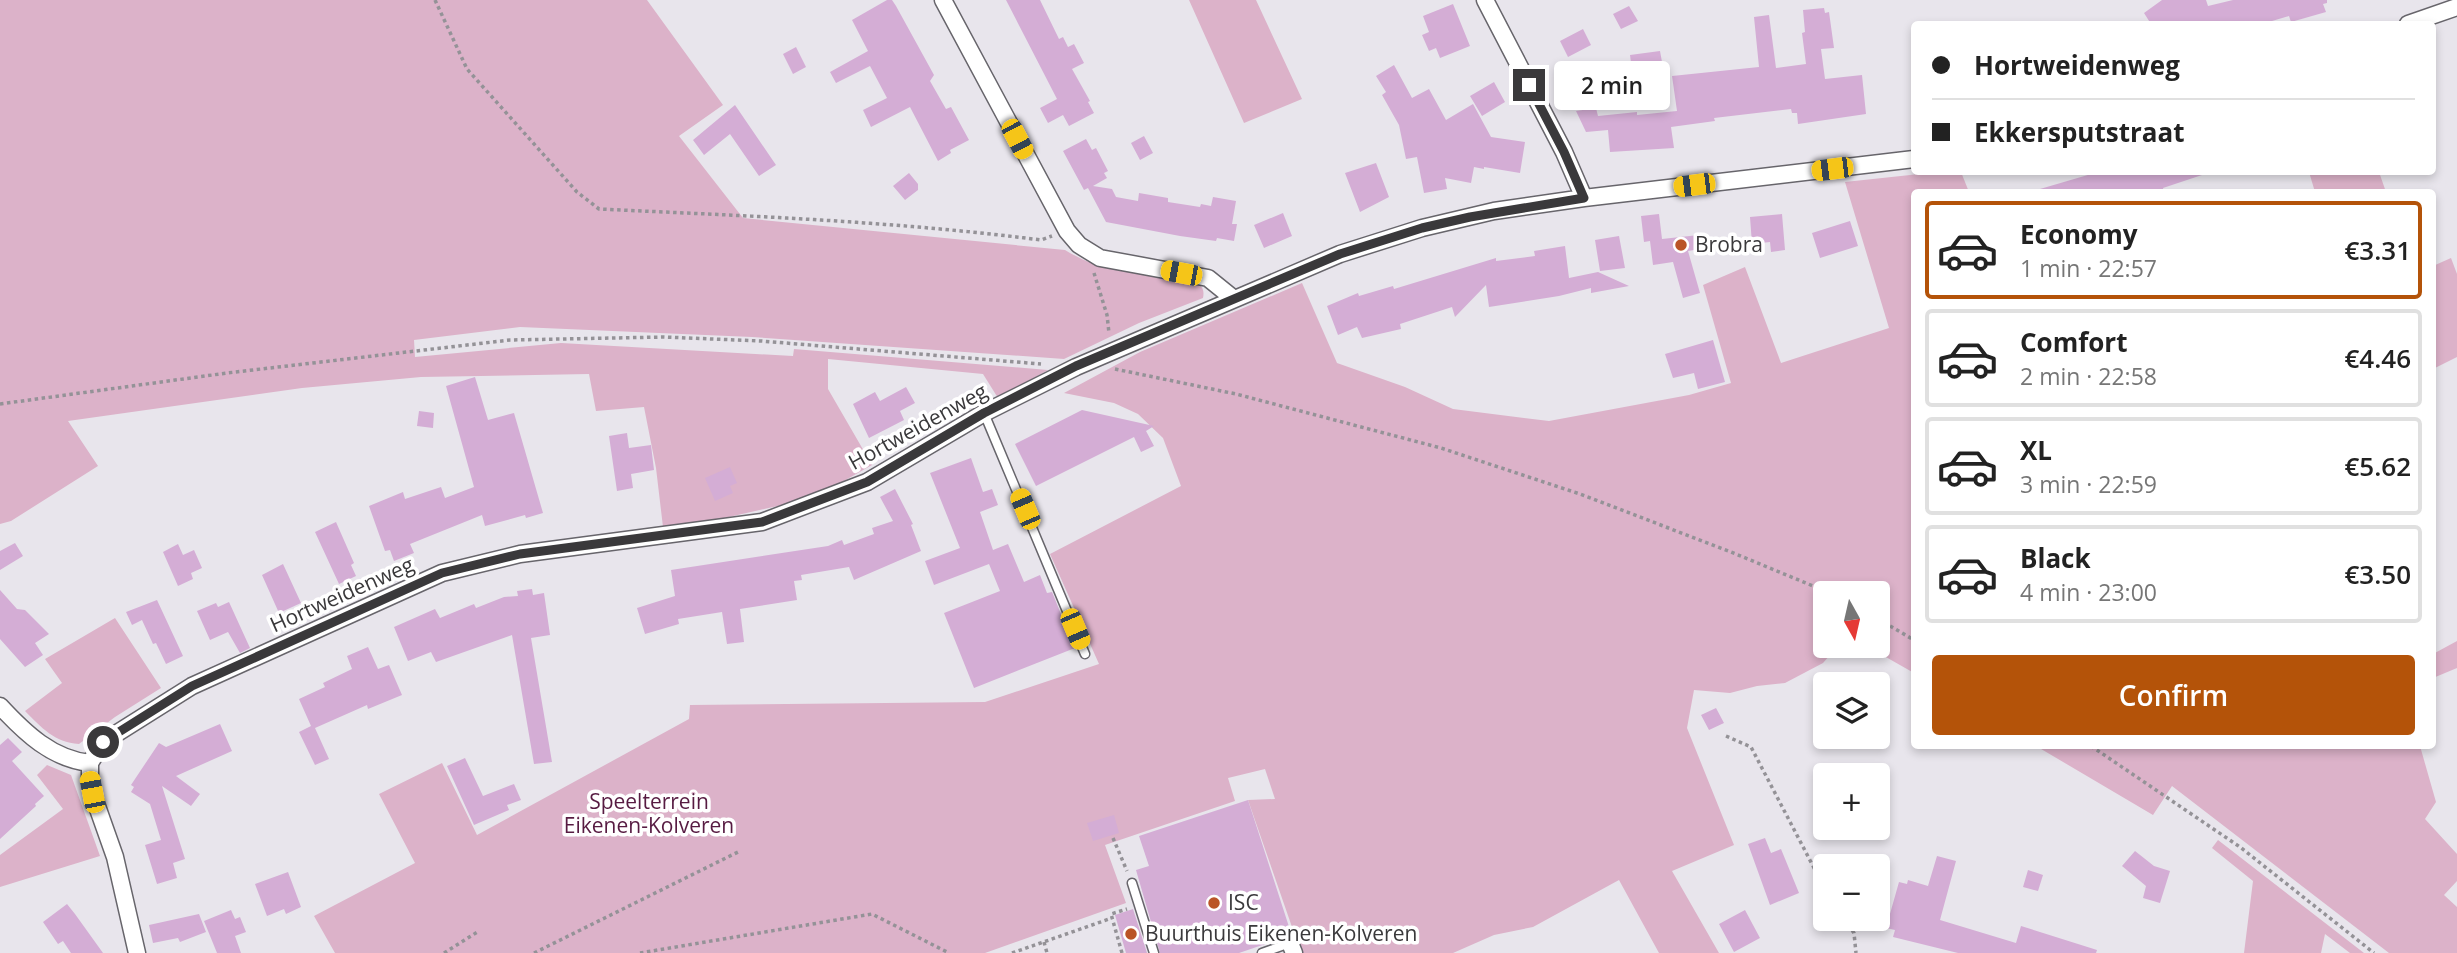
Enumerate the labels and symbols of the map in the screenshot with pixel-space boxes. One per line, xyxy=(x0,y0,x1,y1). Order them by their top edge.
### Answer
callout: 2 min xyxy=(1554,60,1669,110)
route end xyxy=(1513,69,1545,101)
car xyxy=(998,116,1037,162)
car xyxy=(1810,156,1855,182)
car xyxy=(1672,172,1717,198)
place label: Brobra xyxy=(1695,230,1763,258)
marker: Brobra xyxy=(1673,237,1689,253)
car xyxy=(1159,259,1204,287)
street label: Hortweidenweg xyxy=(843,376,992,476)
car xyxy=(1008,486,1043,532)
street label: Hortweidenweg xyxy=(265,550,418,638)
north arrow xyxy=(1813,581,1890,658)
car xyxy=(1058,606,1093,652)
route start xyxy=(87,726,119,758)
car xyxy=(78,769,107,815)
park label: Speelterrein Eikenen-Kolveren xyxy=(564,787,734,839)
place label: ISC xyxy=(1228,888,1259,916)
marker: ISC xyxy=(1206,895,1222,911)
place label: Buurthuis Eikenen-Kolveren xyxy=(1145,919,1417,947)
marker: Buurthuis Eikenen-Kolveren xyxy=(1123,926,1139,942)

